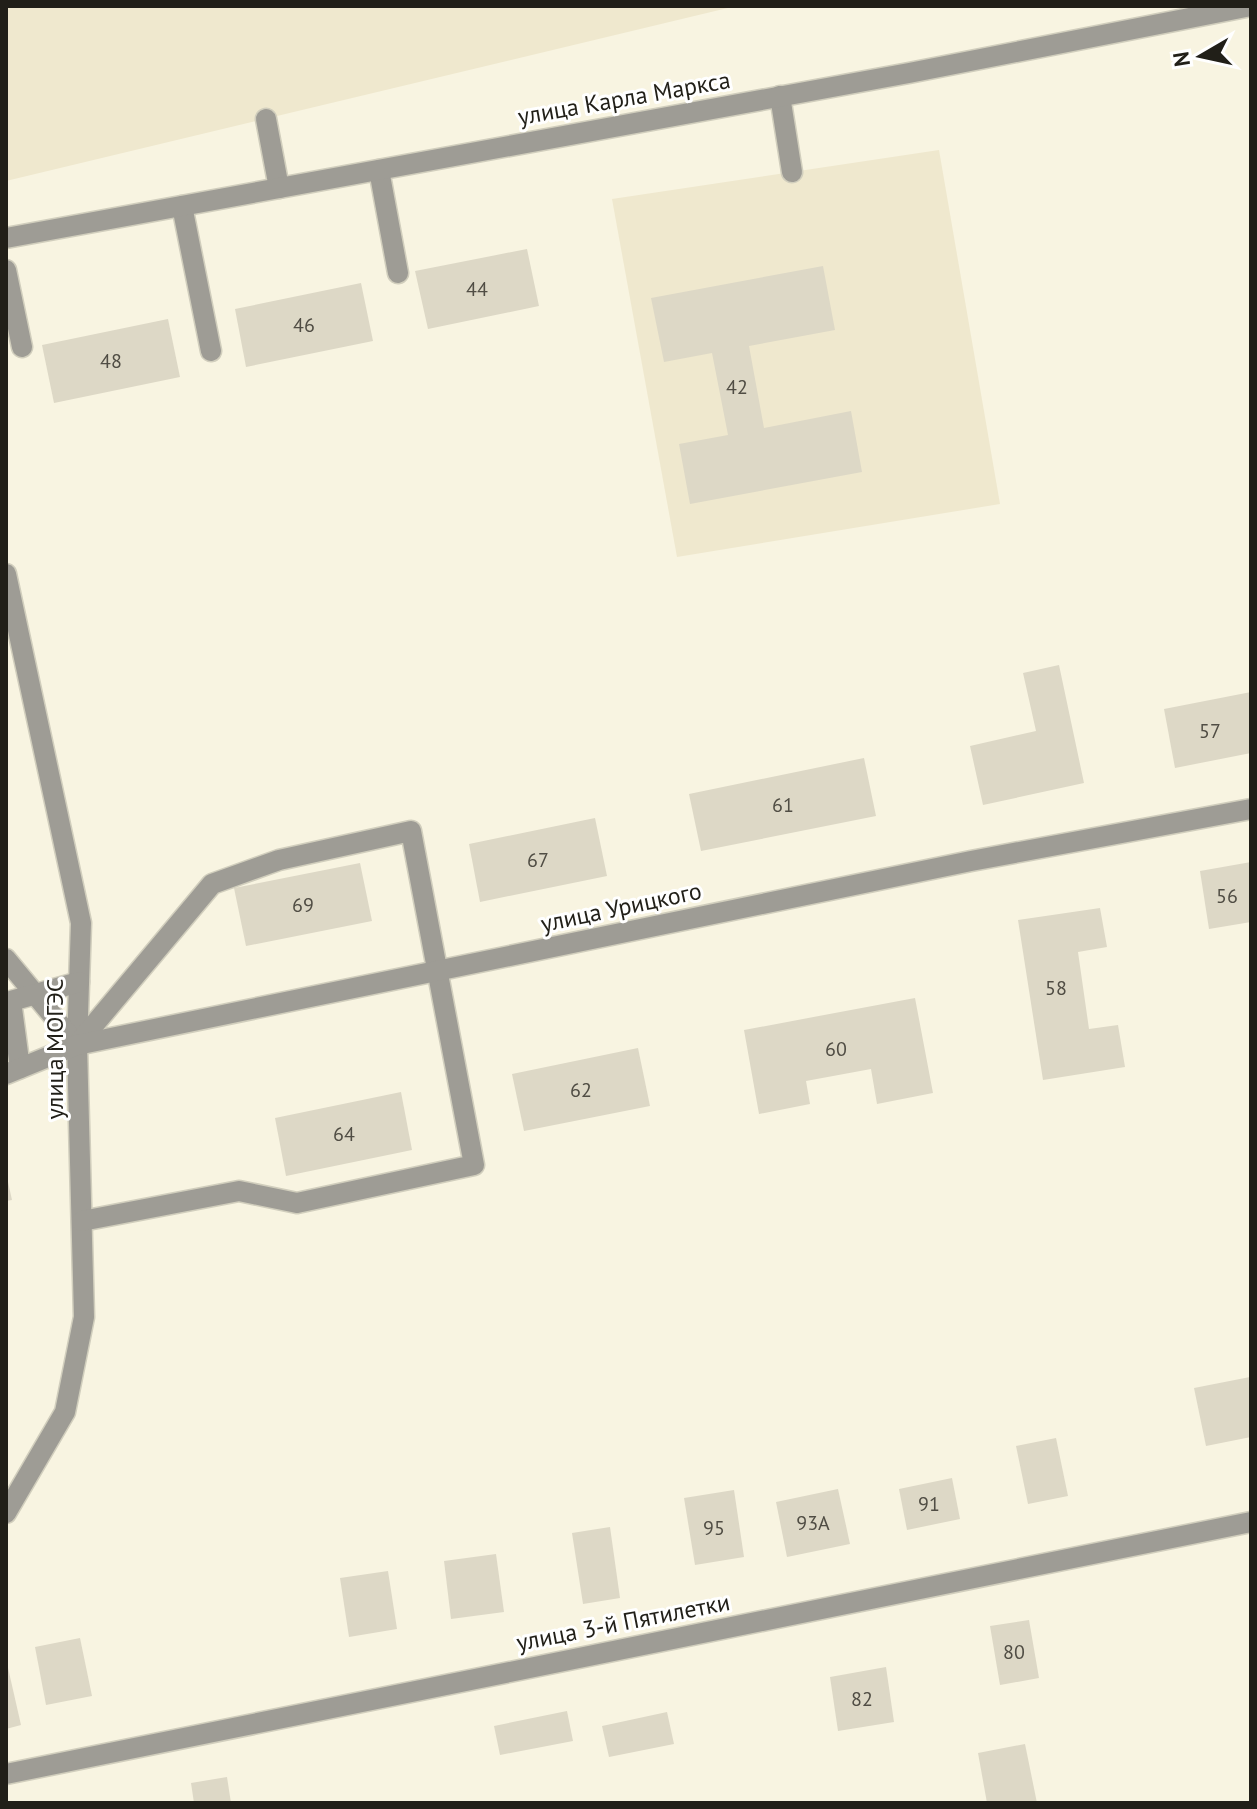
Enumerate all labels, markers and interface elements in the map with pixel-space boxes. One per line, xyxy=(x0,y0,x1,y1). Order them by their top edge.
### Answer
north arrow xyxy=(1161,16,1241,96)
text: N xyxy=(1166,50,1196,68)
street label: улица Карла Маркса xyxy=(515,64,733,132)
house number: 44 xyxy=(466,276,488,302)
house number: 46 xyxy=(293,312,315,338)
house number: 48 xyxy=(100,348,122,374)
house number: 42 xyxy=(726,374,748,400)
house number: 57 xyxy=(1199,718,1221,744)
house number: 61 xyxy=(772,792,794,818)
house number: 67 xyxy=(527,847,549,873)
street label: улица Урицкого xyxy=(538,875,704,939)
house number: 56 xyxy=(1216,883,1238,909)
house number: 69 xyxy=(292,892,314,918)
house number: 58 xyxy=(1045,975,1067,1001)
street label: улица МОГЭС xyxy=(39,978,70,1120)
house number: 60 xyxy=(825,1036,847,1062)
house number: 62 xyxy=(570,1077,592,1103)
house number: 64 xyxy=(333,1121,355,1147)
house number: 91 xyxy=(918,1491,940,1517)
house number: 93А xyxy=(796,1510,830,1536)
house number: 95 xyxy=(703,1515,725,1541)
street label: улица 3-й Пятилетки xyxy=(514,1586,732,1658)
house number: 80 xyxy=(1003,1639,1025,1665)
house number: 82 xyxy=(851,1686,873,1712)

